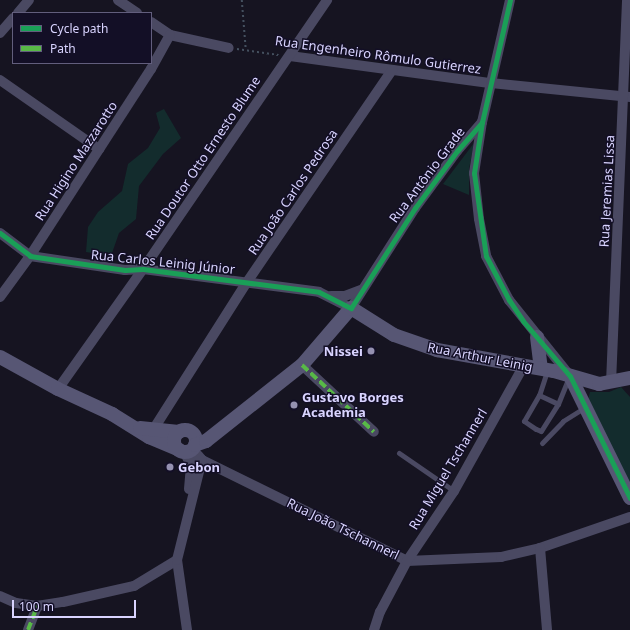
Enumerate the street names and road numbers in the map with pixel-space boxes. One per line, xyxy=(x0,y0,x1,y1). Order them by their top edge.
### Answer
street label: Rua Engenheiro Rômulo Gutierrez xyxy=(274,33,482,77)
street label: Rua Doutor Otto Ernesto Blume xyxy=(142,73,264,243)
street label: Rua Higino Mazzarotto xyxy=(32,98,120,224)
street label: Rua Antônio Grade xyxy=(386,124,468,226)
street label: Rua João Carlos Pedrosa xyxy=(245,126,341,258)
street label: Rua Jeremias Lissa xyxy=(596,134,618,248)
street label: Rua Carlos Leinig Júnior xyxy=(90,247,236,277)
street label: Rua Arthur Leinig xyxy=(426,339,534,375)
street label: Rua Miguel Tschannerl xyxy=(406,406,490,532)
street label: Rua João Tschannerl xyxy=(284,495,402,563)

